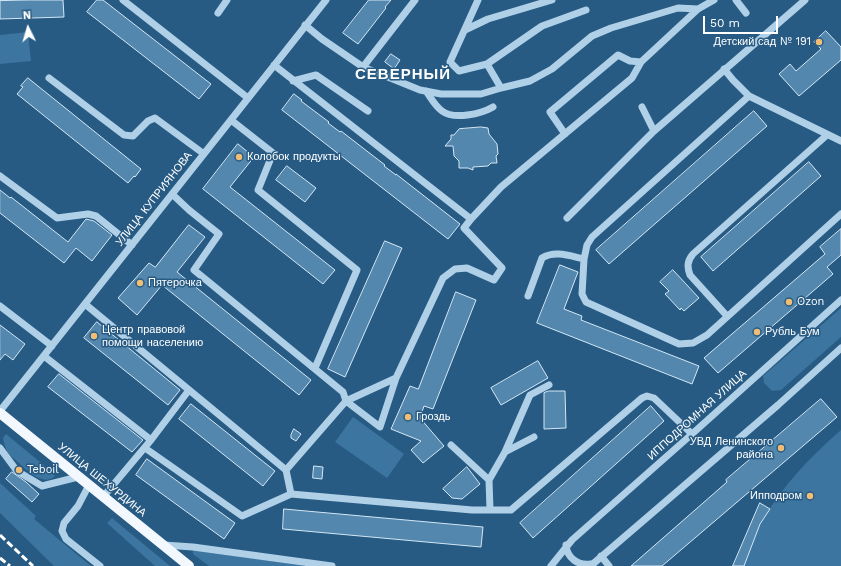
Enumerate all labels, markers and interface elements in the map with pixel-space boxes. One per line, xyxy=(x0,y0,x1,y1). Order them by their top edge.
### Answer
north arrow xyxy=(8,8,48,48)
scale bar xyxy=(705,8,780,34)
text: N xyxy=(22,9,32,22)
text: 50 m xyxy=(710,16,740,30)
place label: Детский сад № 191 xyxy=(714,35,811,49)
marker: Детский сад № 191 xyxy=(814,37,824,47)
district label: СЕВЕРНЫЙ xyxy=(355,66,451,84)
street label: УЛИЦА КУПРИЯНОВА xyxy=(113,149,195,249)
place label: Колобок продукты xyxy=(247,150,341,164)
marker: Колобок продукты xyxy=(234,152,244,162)
place label: Пятерочка xyxy=(148,276,202,290)
marker: Пятерочка xyxy=(135,278,145,288)
place label: Ozon xyxy=(797,295,824,309)
marker: Ozon xyxy=(784,297,794,307)
place label: Центр правовой помощи населению xyxy=(102,323,203,349)
place label: Рубль Бум xyxy=(765,325,820,339)
marker: Рубль Бум xyxy=(752,327,762,337)
marker: Центр правовой помощи населению xyxy=(89,331,99,341)
street label: ИППОДРОМНАЯ УЛИЦА xyxy=(645,367,749,463)
place label: Гроздь xyxy=(416,410,450,424)
marker: Гроздь xyxy=(403,412,413,422)
place label: УВД Ленинского района xyxy=(690,435,773,461)
street label: УЛИЦА ШЕХУРДИНА xyxy=(55,440,149,520)
marker: УВД Ленинского района xyxy=(776,443,786,453)
place label: Teboil xyxy=(27,463,59,477)
marker: Teboil xyxy=(14,465,24,475)
place label: Ипподром xyxy=(750,489,802,503)
marker: Ипподром xyxy=(805,491,815,501)

